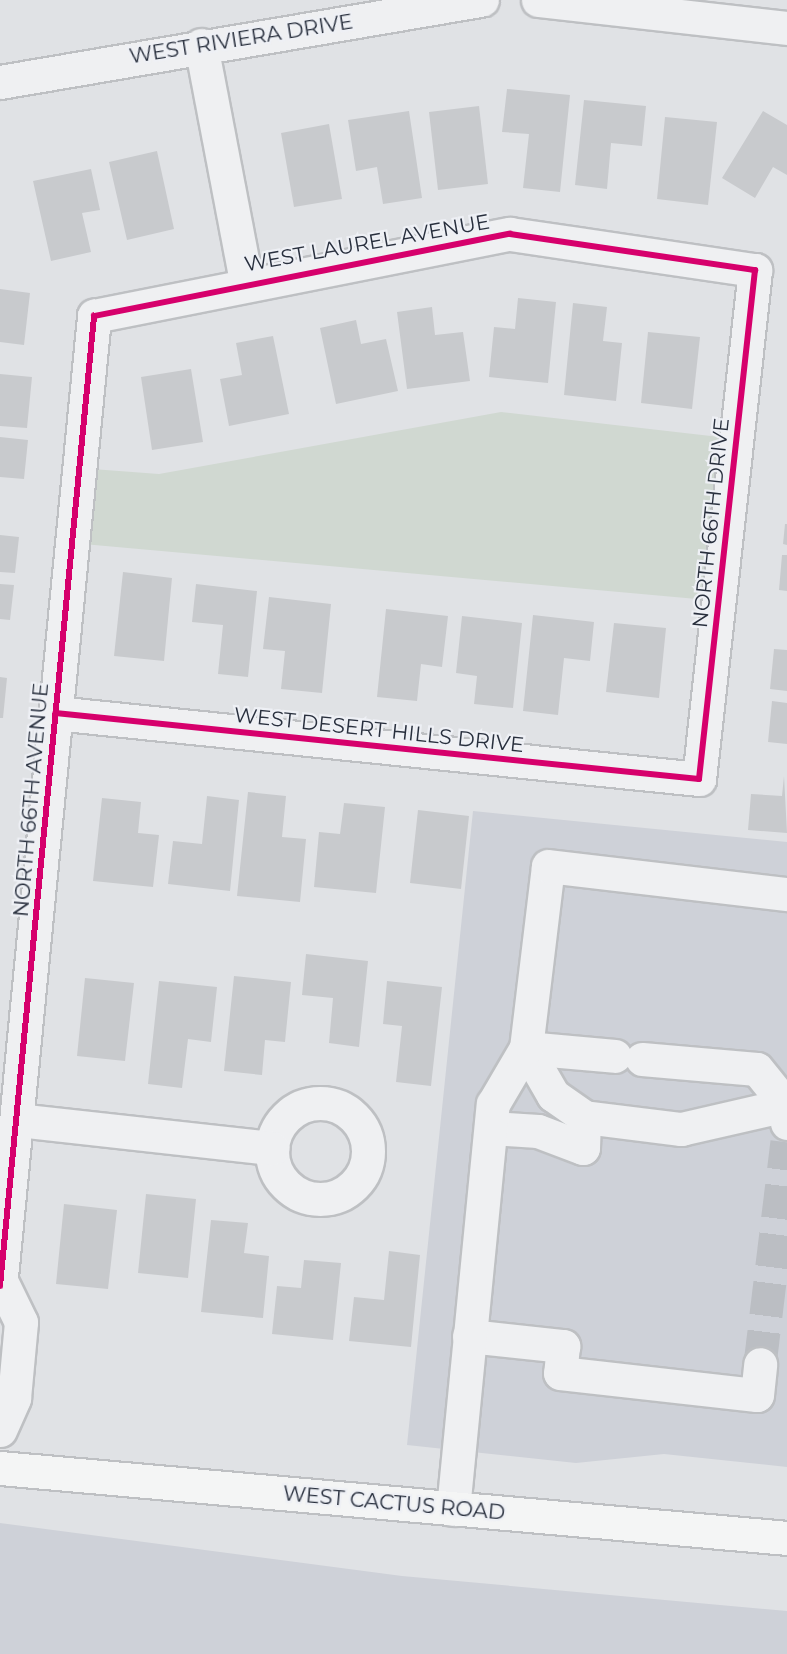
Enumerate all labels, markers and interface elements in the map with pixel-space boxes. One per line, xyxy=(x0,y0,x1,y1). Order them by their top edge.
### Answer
street label: WEST RIVIERA DRIVE xyxy=(127,9,355,69)
street label: WEST LAUREL AVENUE xyxy=(242,209,492,277)
street label: NORTH 66TH DRIVE xyxy=(687,417,735,629)
street label: NORTH 66TH AVENUE xyxy=(8,682,54,918)
street label: WEST DESERT HILLS DRIVE xyxy=(233,702,525,758)
street label: WEST CACTUS ROAD xyxy=(282,1481,506,1525)

